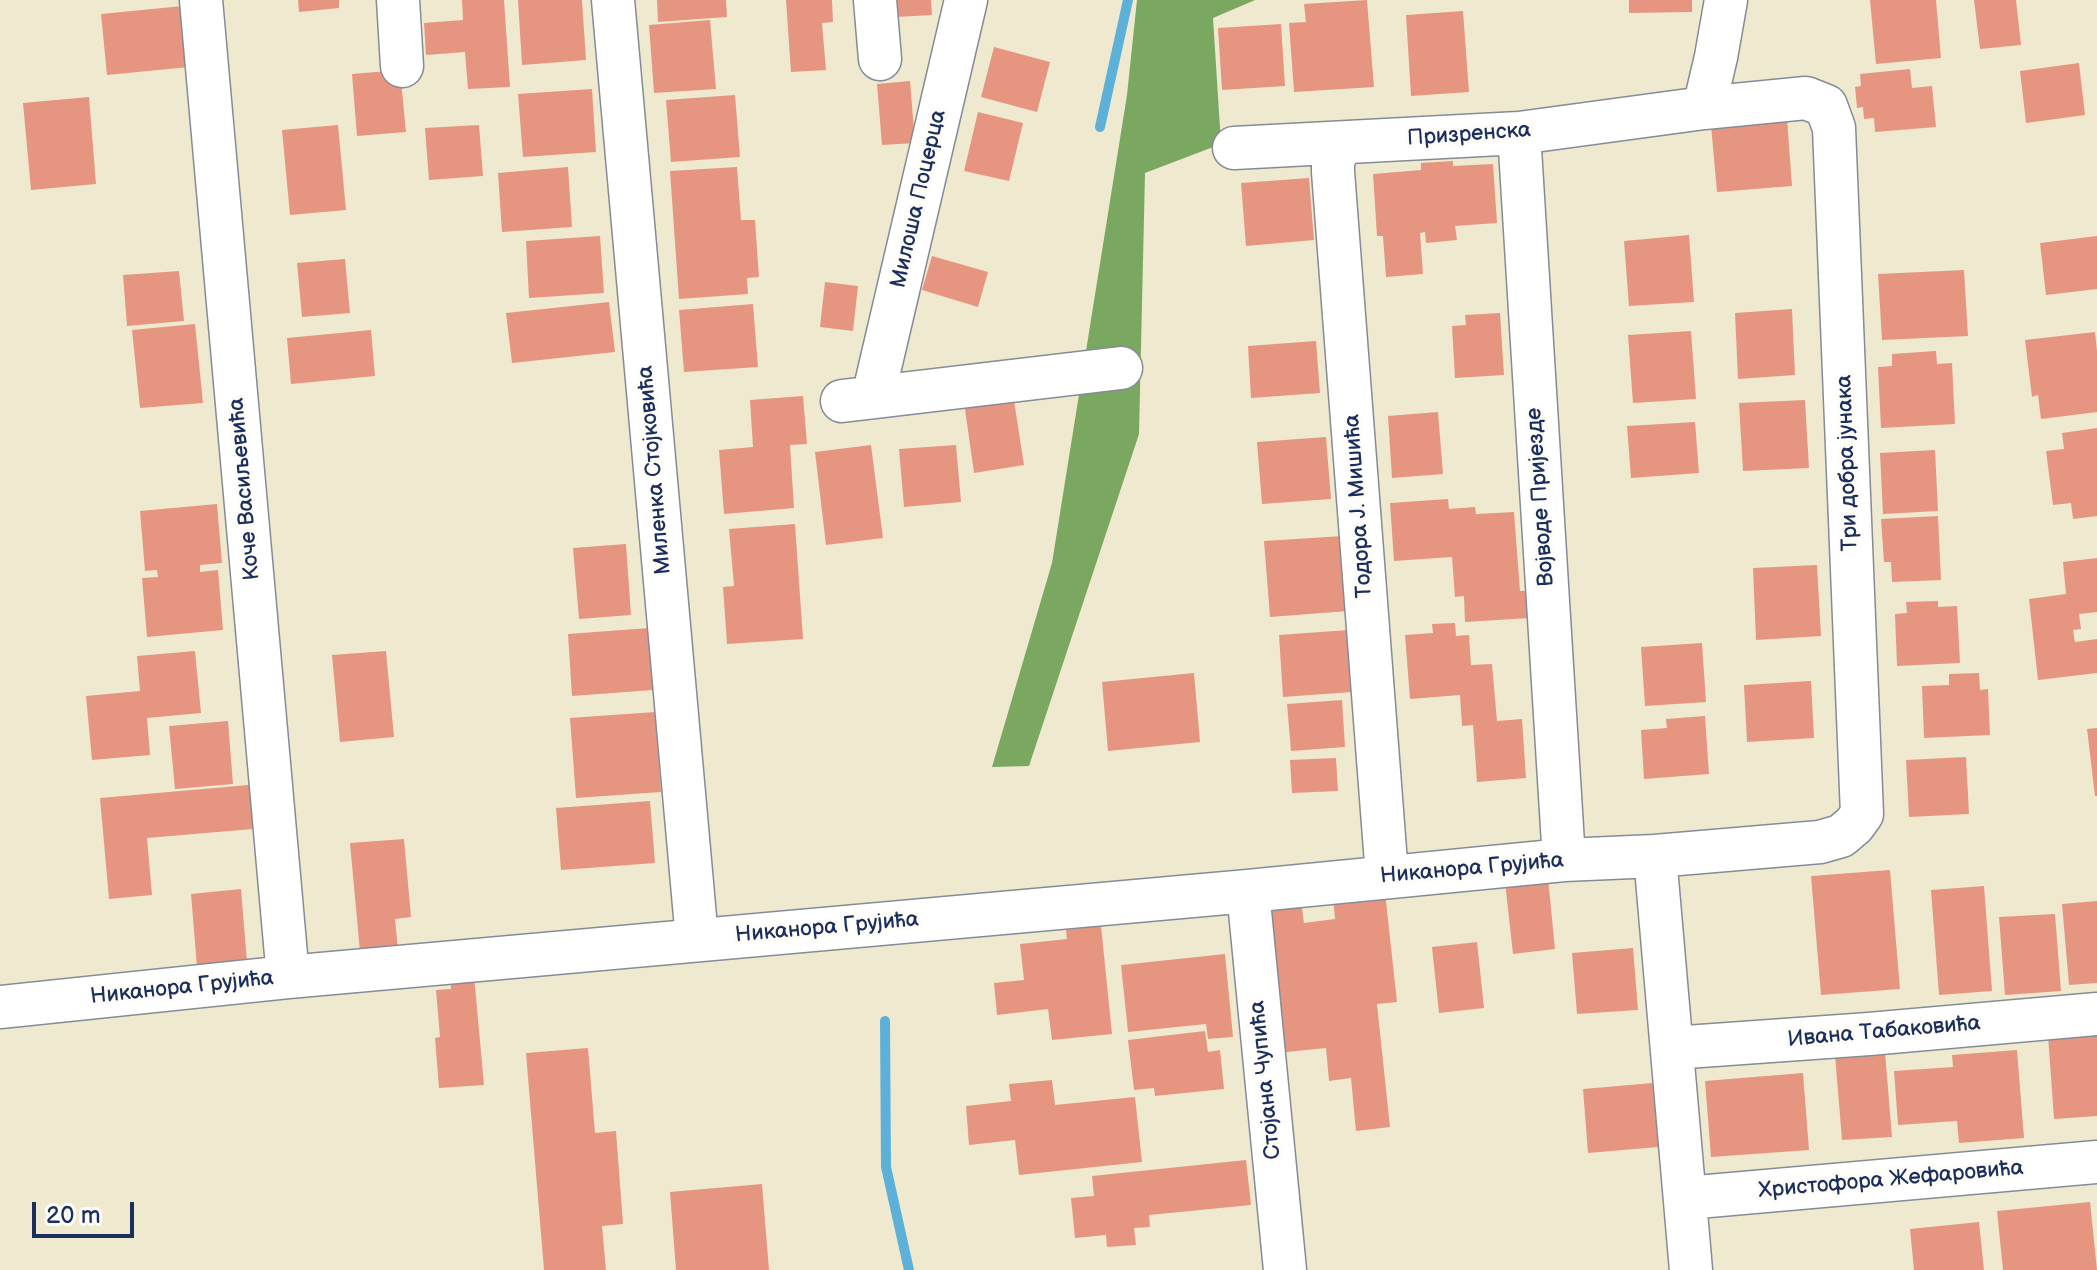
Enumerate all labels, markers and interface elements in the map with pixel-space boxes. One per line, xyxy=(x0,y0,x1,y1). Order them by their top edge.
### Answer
street label: Милоша Поцерца xyxy=(886,107,952,291)
street label: Призренска xyxy=(1406,118,1532,152)
street label: Миленка Стојковића xyxy=(633,364,677,576)
street label: Три добра јунака xyxy=(1832,374,1864,552)
street label: Коче Васиљевића xyxy=(224,397,266,581)
street label: Војводе Пријезде xyxy=(1522,407,1560,587)
street label: Тодора Ј. Мишића xyxy=(1339,413,1379,599)
street label: Никанора Грујића xyxy=(1379,848,1565,890)
street label: Никанора Грујића xyxy=(734,907,920,949)
street label: Никанора Грујића xyxy=(89,965,275,1011)
street label: Стојана Чупића xyxy=(1245,999,1287,1161)
street label: Ивана Табаковића xyxy=(1786,1010,1982,1054)
street label: Христофора Жефаровића xyxy=(1757,1155,2025,1205)
scale bar xyxy=(36,1186,138,1236)
text: 20 m xyxy=(46,1201,101,1230)

